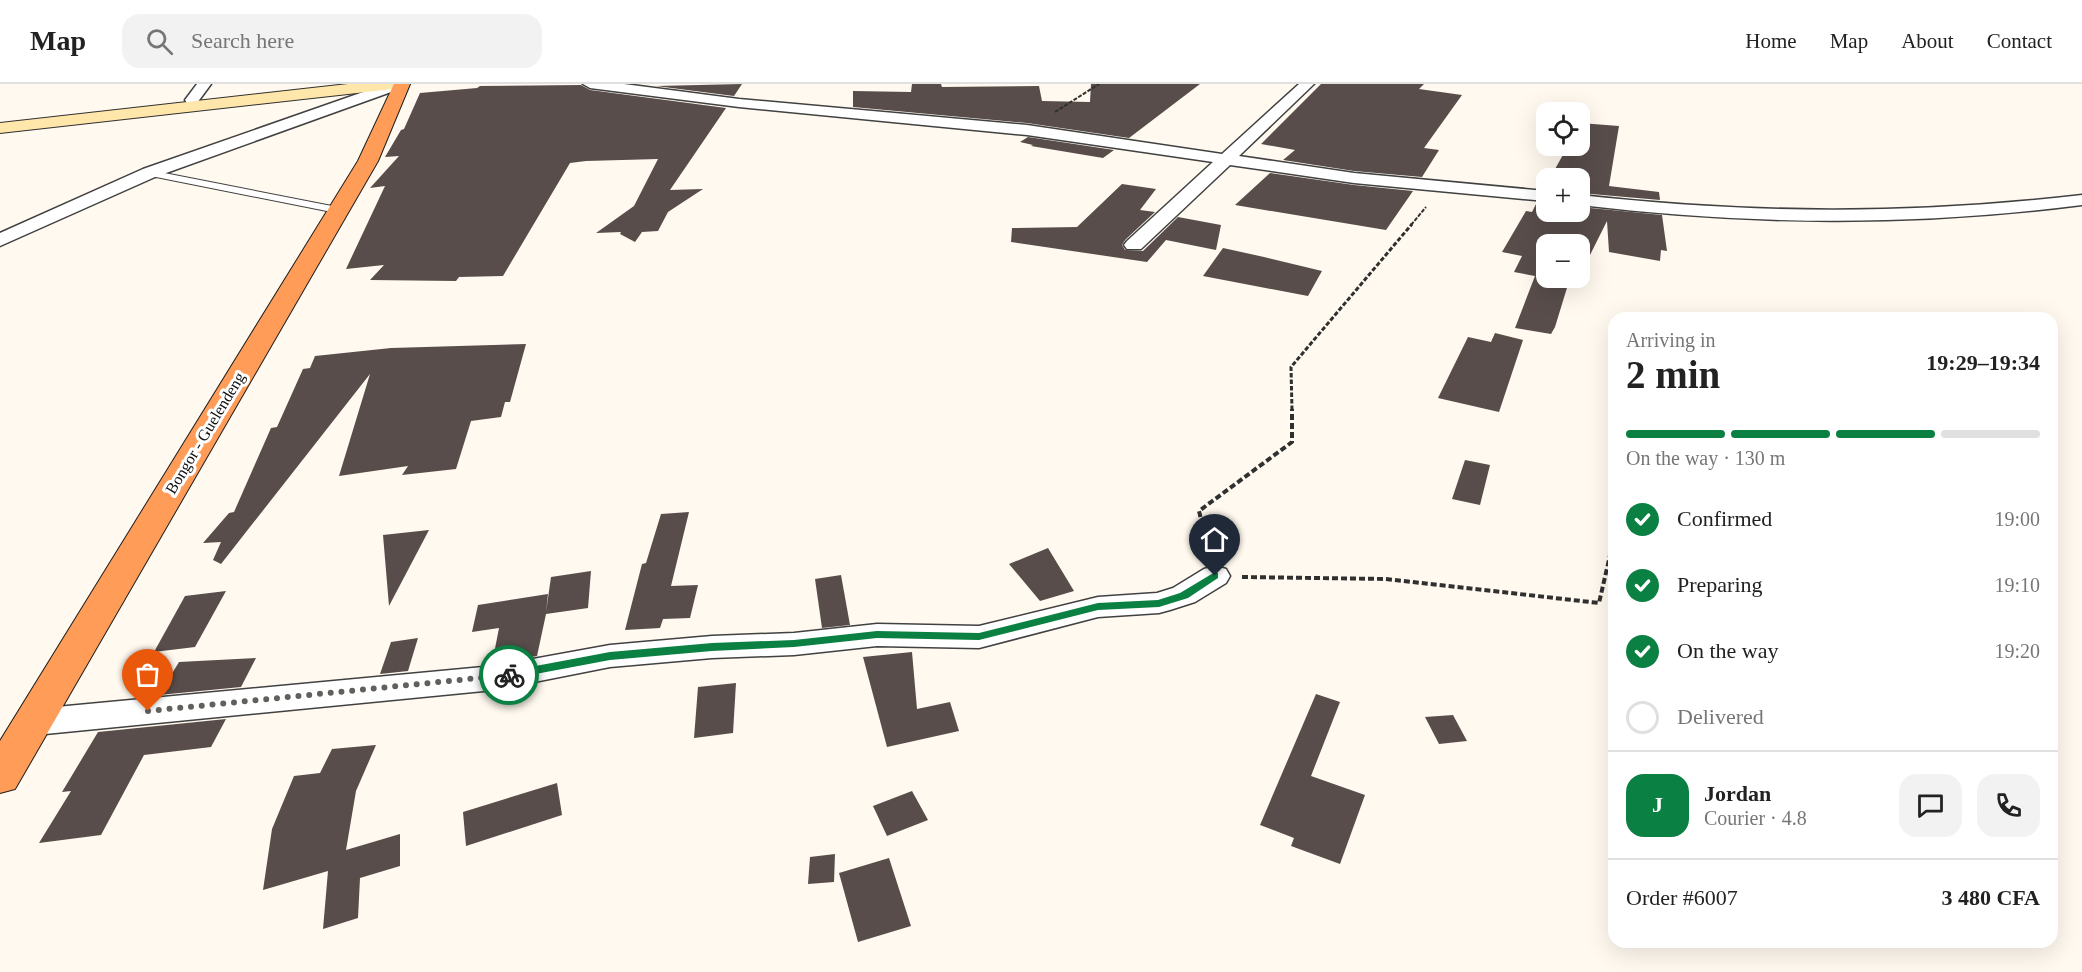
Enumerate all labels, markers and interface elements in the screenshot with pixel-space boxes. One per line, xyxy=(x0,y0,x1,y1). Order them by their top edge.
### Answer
search box xyxy=(122,14,542,68)
text: Map xyxy=(30,25,86,56)
icon: search xyxy=(143,25,176,58)
text: Search here xyxy=(191,28,294,53)
text: Home xyxy=(1745,29,1797,53)
text: Map xyxy=(1830,29,1868,53)
text: About xyxy=(1901,29,1954,53)
text: Contact xyxy=(1987,29,2052,53)
map controls xyxy=(1536,102,1590,288)
button: locate xyxy=(1536,102,1590,156)
button: + xyxy=(1536,168,1590,222)
button: − xyxy=(1536,234,1590,288)
text: Arriving in xyxy=(1626,329,1715,351)
text: 19:29–19:34 xyxy=(1926,350,2040,375)
text: 2 min xyxy=(1626,353,1720,396)
street label: Bongor - Guelendeng xyxy=(162,369,249,497)
text: On the way · 130 m xyxy=(1626,447,1785,469)
icon: check xyxy=(1626,503,1659,536)
text: Confirmed xyxy=(1677,506,1772,531)
text: 19:00 xyxy=(1994,508,2040,530)
pin xyxy=(1189,514,1240,576)
icon: home xyxy=(1198,523,1231,556)
icon: check xyxy=(1626,569,1659,602)
text: Preparing xyxy=(1677,572,1763,597)
text: 19:10 xyxy=(1994,574,2040,596)
icon: check xyxy=(1626,635,1659,668)
text: On the way xyxy=(1677,638,1778,663)
text: 19:20 xyxy=(1994,640,2040,662)
courier xyxy=(479,645,539,705)
pin xyxy=(122,649,173,711)
icon: bag xyxy=(131,658,164,691)
icon: bike xyxy=(493,659,526,692)
text: Delivered xyxy=(1677,704,1764,729)
button: chat xyxy=(1899,774,1962,837)
button: phone xyxy=(1977,774,2040,837)
text: Jordan xyxy=(1704,781,1771,806)
text: J xyxy=(1652,792,1663,817)
text: Courier · 4.8 xyxy=(1704,807,1807,829)
text: Order #6007 xyxy=(1626,885,1738,910)
text: 3 480 CFA xyxy=(1941,885,2040,910)

